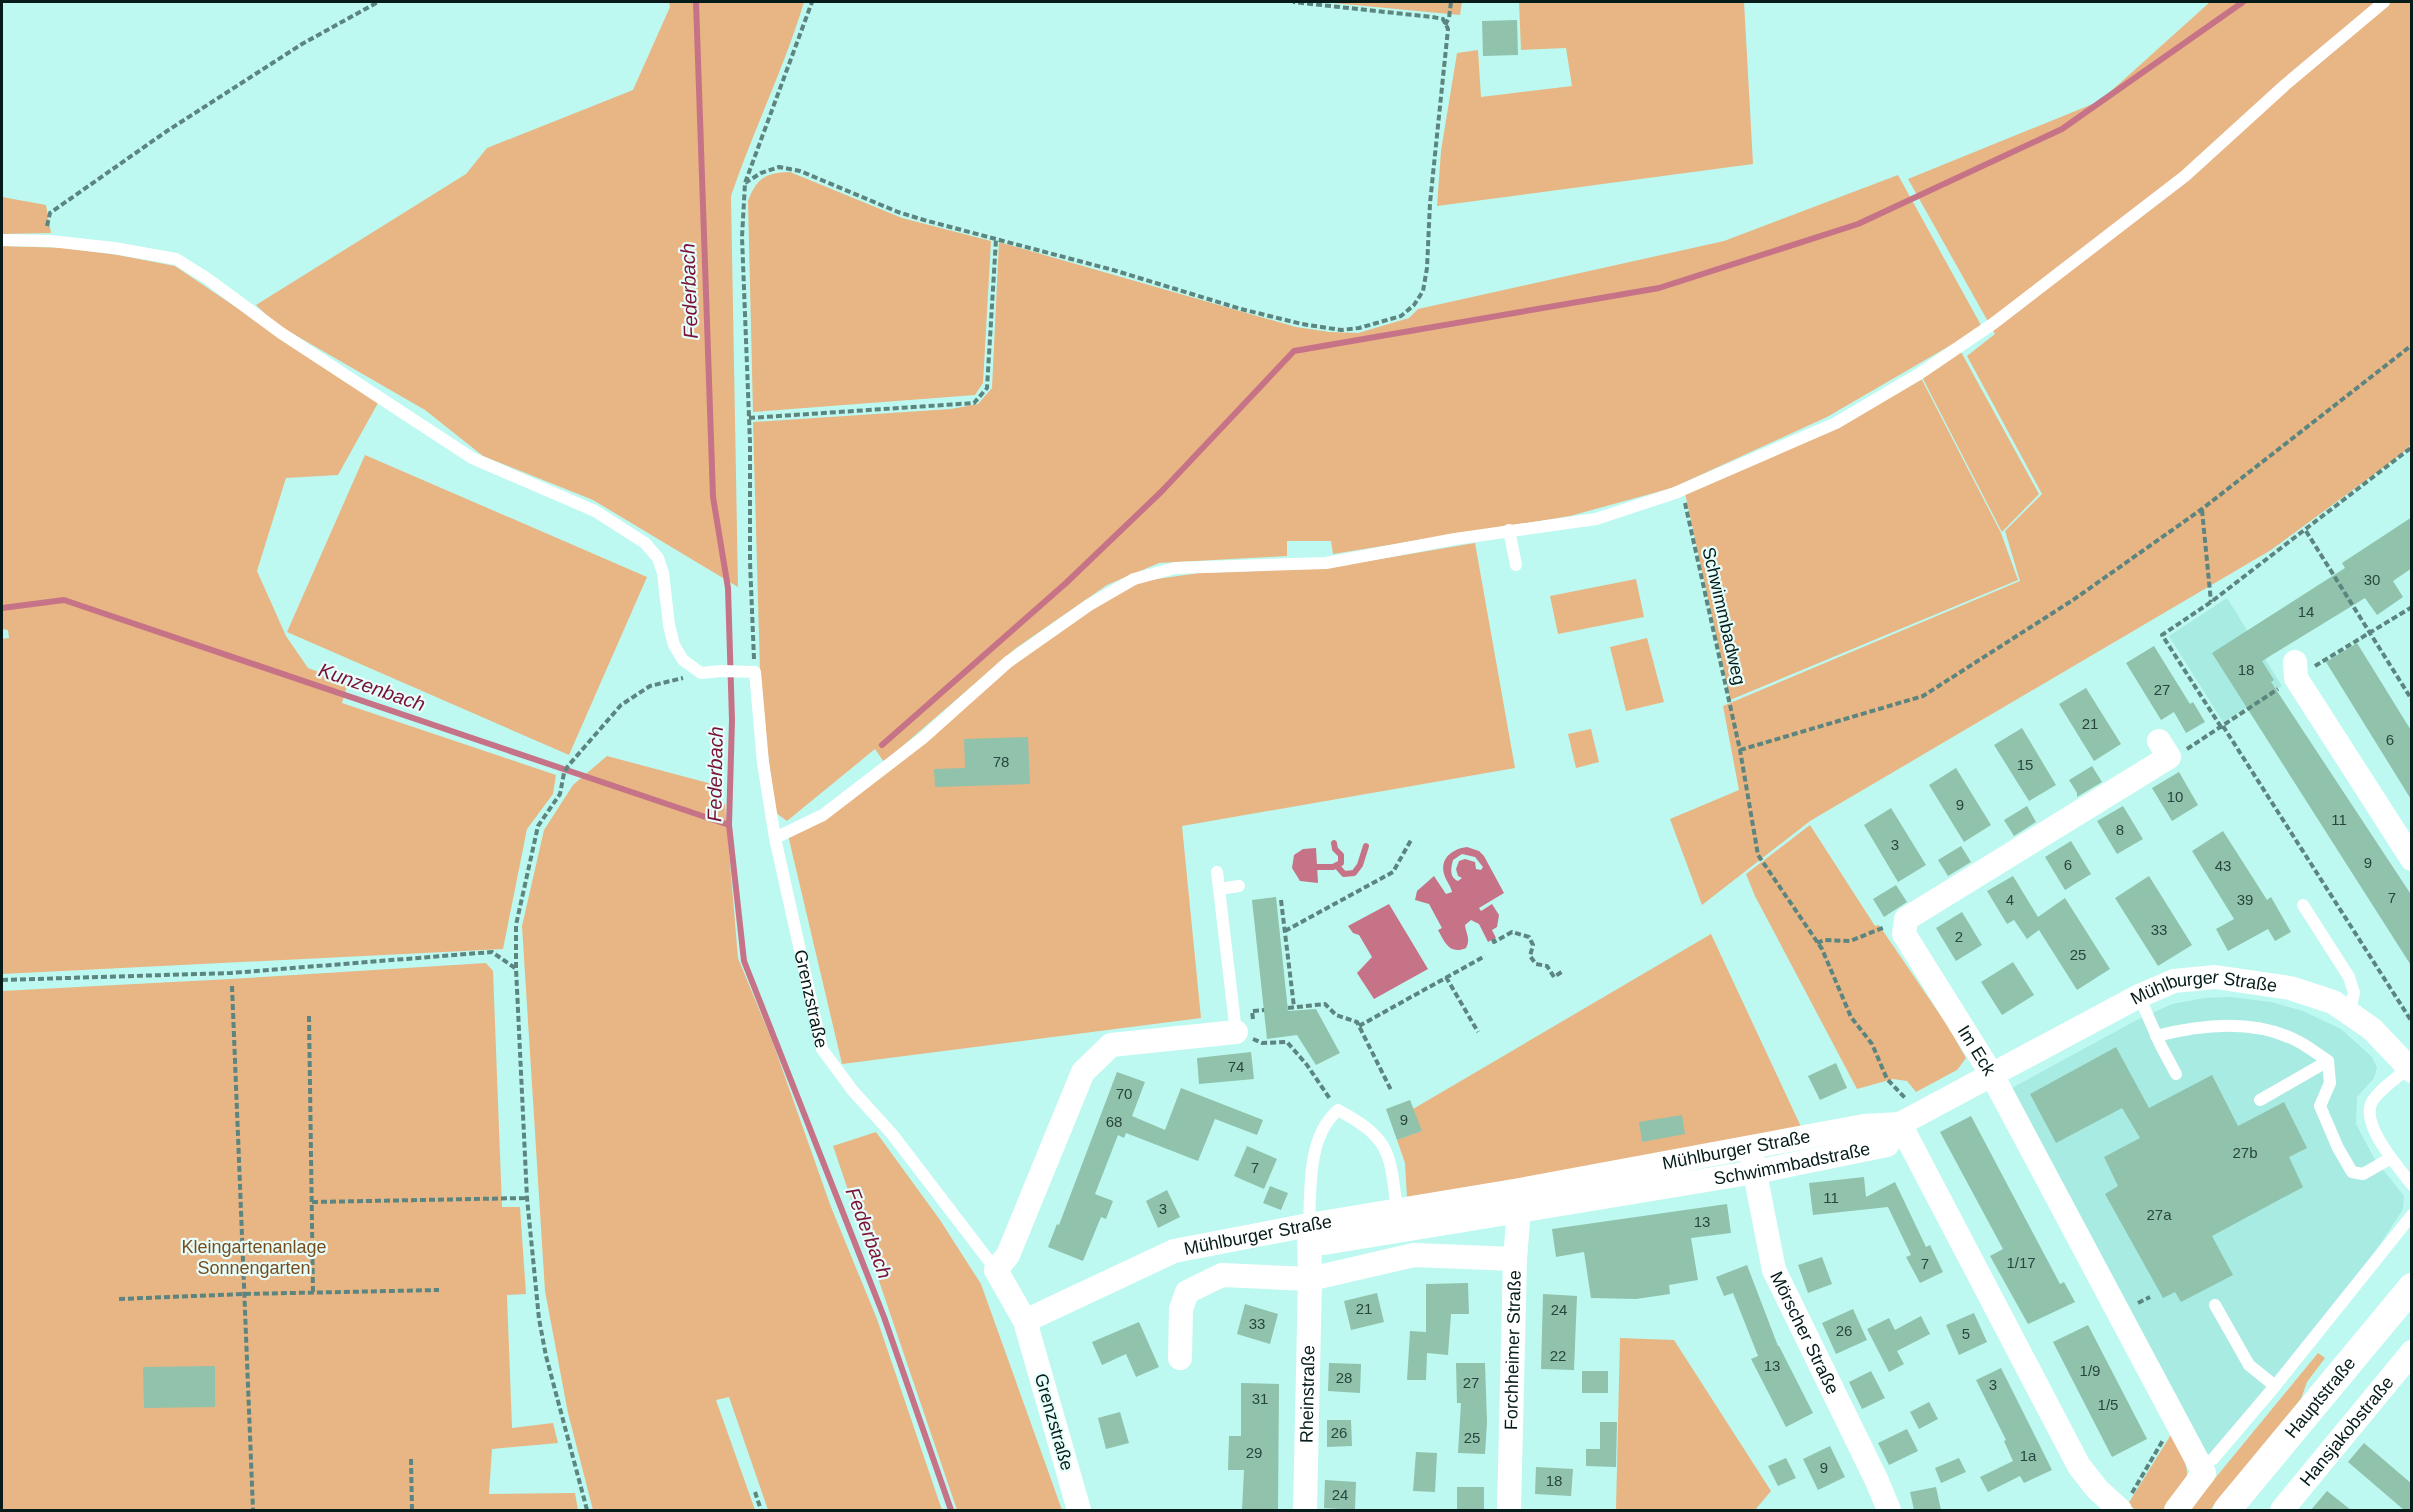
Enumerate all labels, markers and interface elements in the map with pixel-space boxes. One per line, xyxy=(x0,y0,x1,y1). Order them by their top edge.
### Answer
water label: Federbach xyxy=(676,243,702,339)
street label: Schwimmbadweg xyxy=(1698,545,1750,687)
house number: 30 xyxy=(2364,571,2380,588)
house number: 14 xyxy=(2298,603,2314,620)
water label: Kunzenbach xyxy=(316,658,428,716)
house number: 18 xyxy=(2238,661,2254,678)
house number: 27 xyxy=(2154,681,2170,698)
house number: 21 xyxy=(2082,715,2098,732)
water label: Federbach xyxy=(703,726,727,822)
house number: 6 xyxy=(2386,731,2394,748)
house number: 78 xyxy=(993,753,1009,770)
house number: 15 xyxy=(2017,756,2033,773)
house number: 10 xyxy=(2167,788,2183,805)
house number: 9 xyxy=(1956,796,1964,813)
house number: 11 xyxy=(2331,811,2347,828)
house number: 8 xyxy=(2116,821,2124,838)
house number: 3 xyxy=(1891,836,1899,853)
house number: 9 xyxy=(2364,854,2372,871)
house number: 6 xyxy=(2064,856,2072,873)
house number: 43 xyxy=(2215,857,2231,874)
house number: 7 xyxy=(2388,889,2396,906)
house number: 4 xyxy=(2006,891,2014,908)
house number: 39 xyxy=(2237,891,2253,908)
house number: 33 xyxy=(2151,921,2167,938)
house number: 2 xyxy=(1955,928,1963,945)
house number: 25 xyxy=(2070,946,2086,963)
street label: Grenzstraße xyxy=(790,948,831,1050)
street label: Mühlburger Straße xyxy=(2127,967,2279,1009)
street label: Im Eck xyxy=(1954,1022,2000,1080)
house number: 74 xyxy=(1228,1058,1244,1075)
house number: 70 xyxy=(1116,1085,1132,1102)
house number: 9 xyxy=(1400,1111,1408,1128)
house number: 68 xyxy=(1106,1113,1122,1130)
street label: Mühlburger Straße xyxy=(1661,1126,1812,1173)
street label: Schwimmbadstraße xyxy=(1712,1139,1872,1189)
house number: 27b xyxy=(2232,1144,2258,1161)
house number: 7 xyxy=(1251,1159,1259,1176)
water label: Federbach xyxy=(842,1184,896,1282)
house number: 11 xyxy=(1823,1189,1839,1206)
house number: 3 xyxy=(1159,1200,1167,1217)
house number: 27a xyxy=(2146,1206,2172,1223)
street label: Mühlburger Straße xyxy=(1182,1211,1333,1259)
house number: 13 xyxy=(1694,1213,1710,1230)
park label: Kleingartenanlage Sonnengarten xyxy=(181,1237,327,1278)
house number: 1/17 xyxy=(2006,1254,2036,1271)
house number: 7 xyxy=(1921,1255,1929,1272)
street label: Mörscher Straße xyxy=(1766,1268,1843,1397)
street label: Forchheimer Straße xyxy=(1501,1270,1525,1430)
house number: 21 xyxy=(1356,1300,1372,1317)
house number: 24 xyxy=(1551,1301,1567,1318)
house number: 33 xyxy=(1249,1315,1265,1332)
house number: 26 xyxy=(1836,1322,1852,1339)
house number: 5 xyxy=(1962,1325,1970,1342)
street label: Rheinstraße xyxy=(1296,1345,1319,1443)
house number: 22 xyxy=(1550,1347,1566,1364)
street label: Hauptstraße xyxy=(2281,1353,2360,1442)
house number: 13 xyxy=(1764,1357,1780,1374)
house number: 1/9 xyxy=(2080,1362,2100,1379)
house number: 28 xyxy=(1336,1369,1352,1386)
street label: Grenzstraße xyxy=(1031,1371,1077,1473)
street label: Hansjakobstraße xyxy=(2296,1372,2398,1490)
house number: 27 xyxy=(1463,1374,1479,1391)
house number: 3 xyxy=(1989,1376,1997,1393)
house number: 31 xyxy=(1252,1390,1268,1407)
house number: 1/5 xyxy=(2098,1396,2118,1413)
house number: 26 xyxy=(1331,1424,1347,1441)
house number: 25 xyxy=(1464,1429,1480,1446)
house number: 29 xyxy=(1246,1444,1262,1461)
house number: 1a xyxy=(2020,1447,2037,1464)
house number: 9 xyxy=(1820,1459,1828,1476)
house number: 18 xyxy=(1546,1472,1562,1489)
house number: 24 xyxy=(1332,1486,1348,1503)

